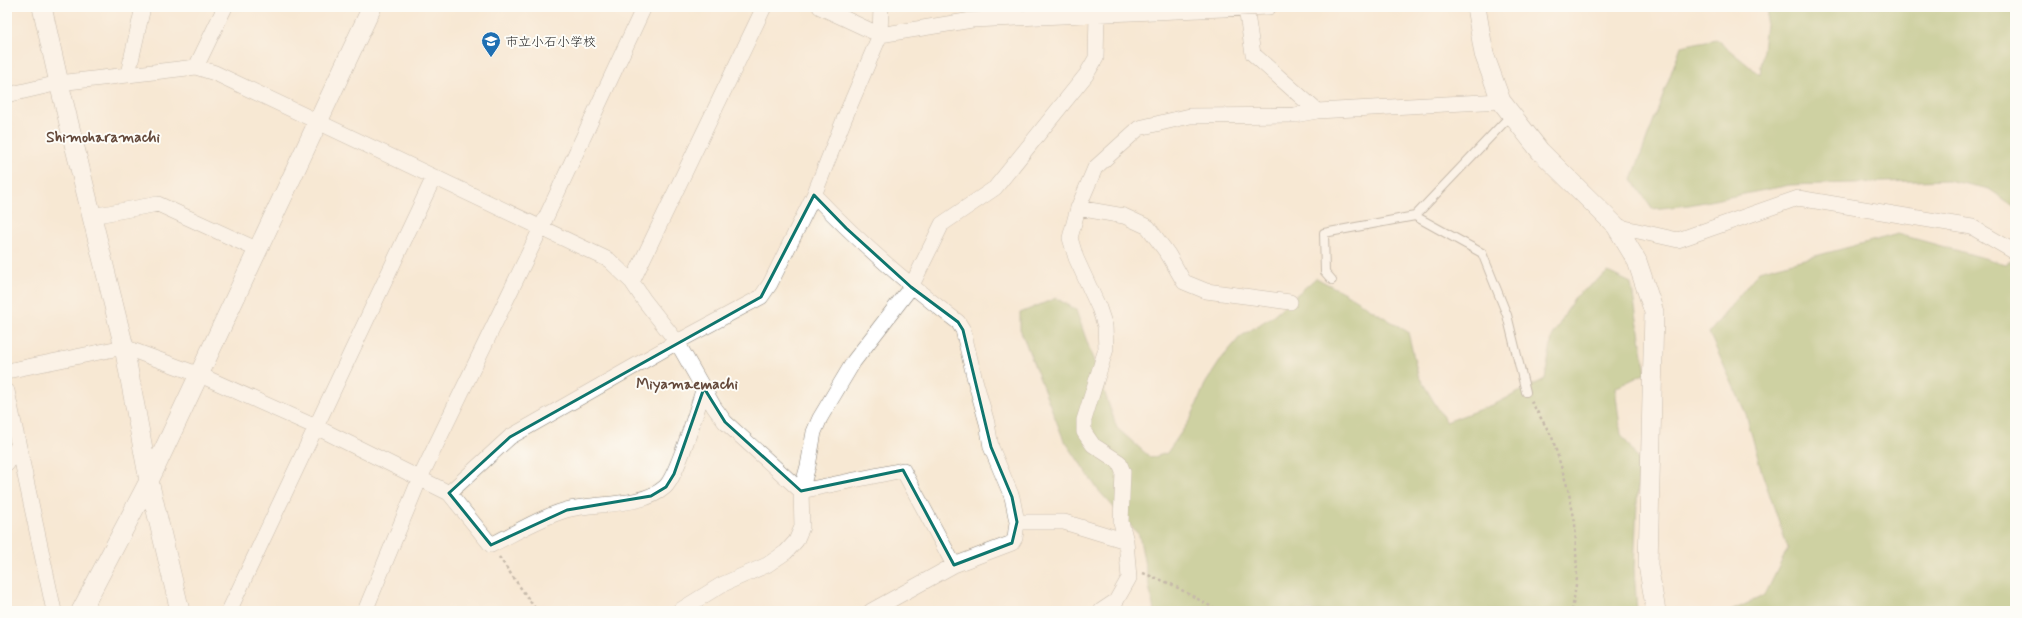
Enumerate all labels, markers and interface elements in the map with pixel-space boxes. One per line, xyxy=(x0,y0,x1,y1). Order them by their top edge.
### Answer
school or university icon: 市立小石小学校 xyxy=(480,30,502,58)
place label: 市立小石小学校 xyxy=(505,34,596,51)
district label: Shimoharamachi xyxy=(46,128,160,148)
district label: Miyamaemachi xyxy=(636,375,738,395)

